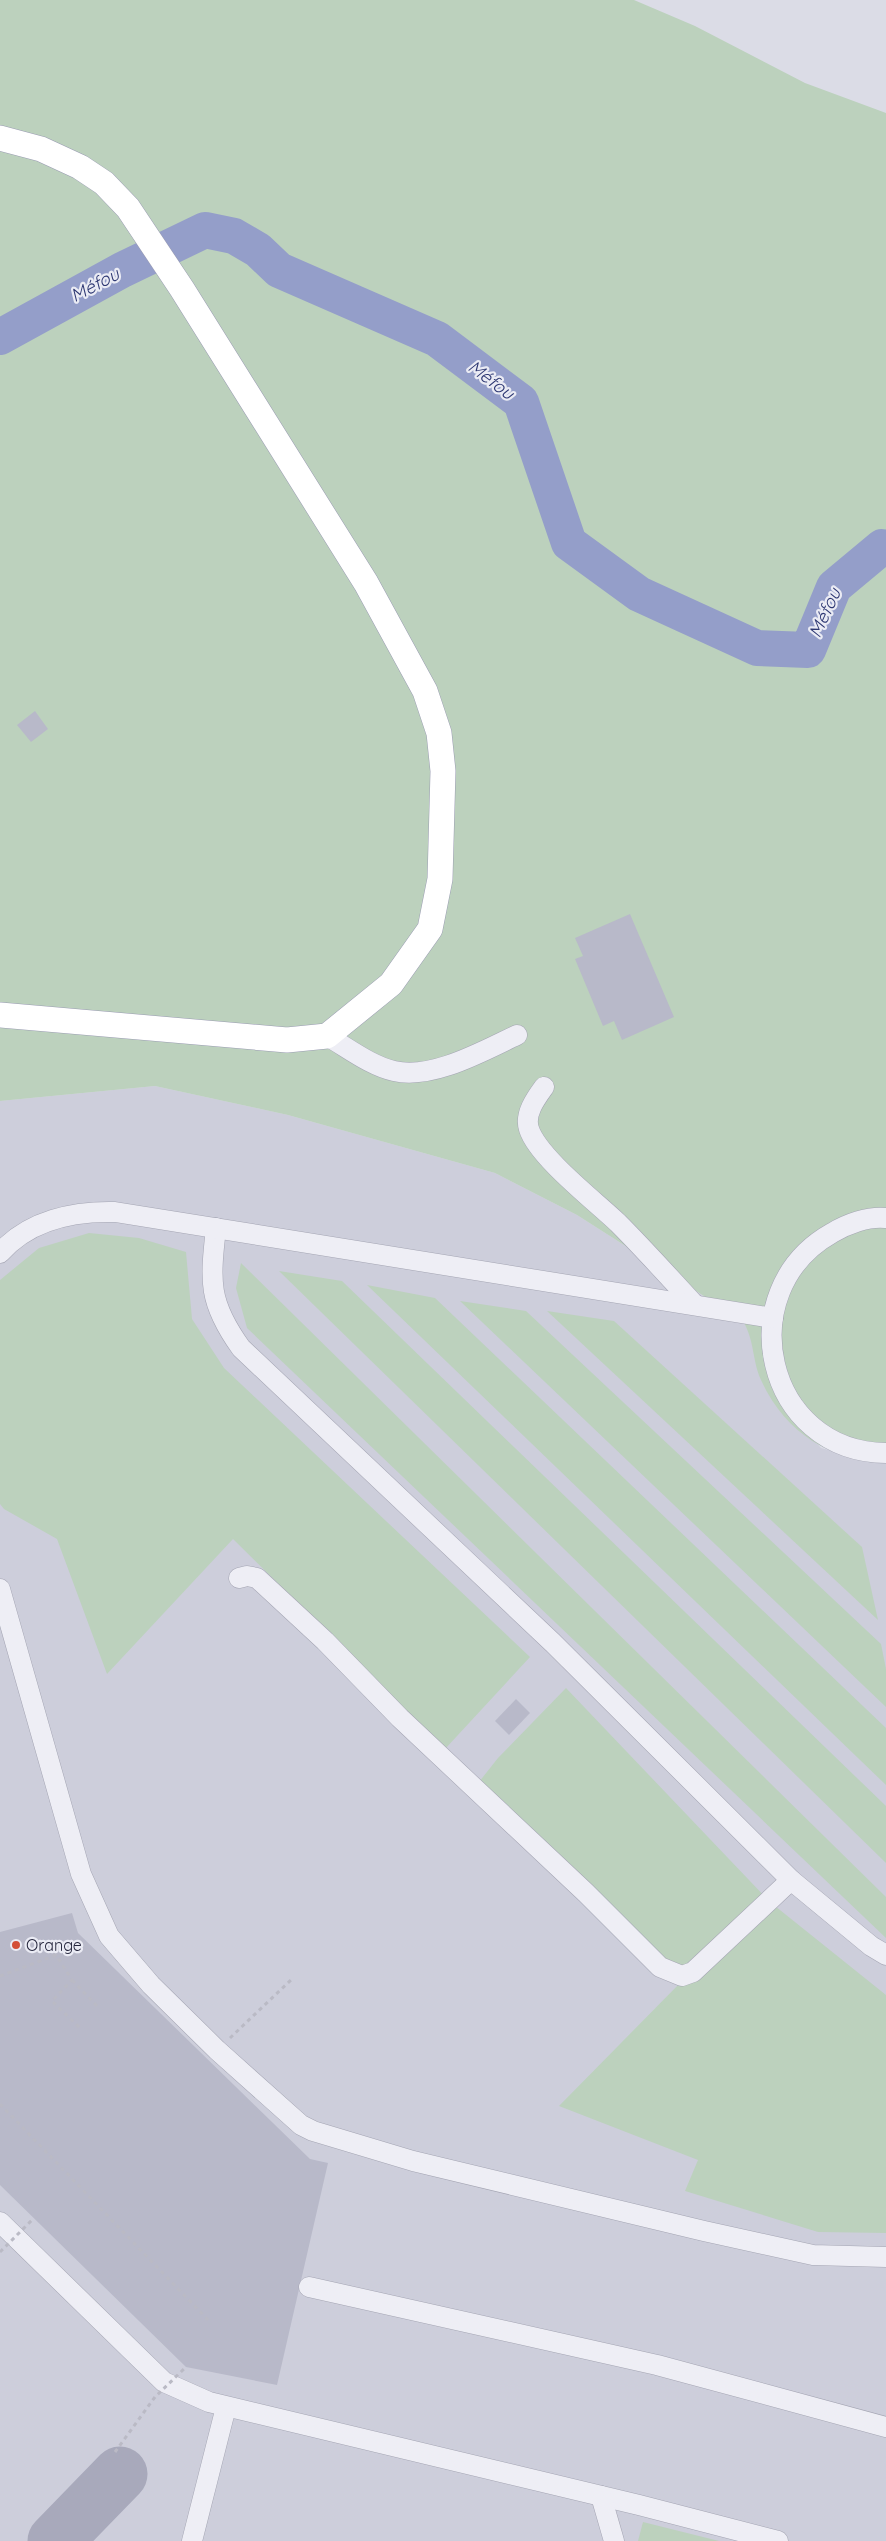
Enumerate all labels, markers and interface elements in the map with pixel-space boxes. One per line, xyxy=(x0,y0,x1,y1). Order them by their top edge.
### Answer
water label: Méfou xyxy=(66,261,125,307)
water label: Méfou xyxy=(464,355,520,405)
water label: Méfou xyxy=(803,583,847,641)
place label: Orange xyxy=(26,1935,82,1955)
marker: Orange xyxy=(10,1939,22,1951)

